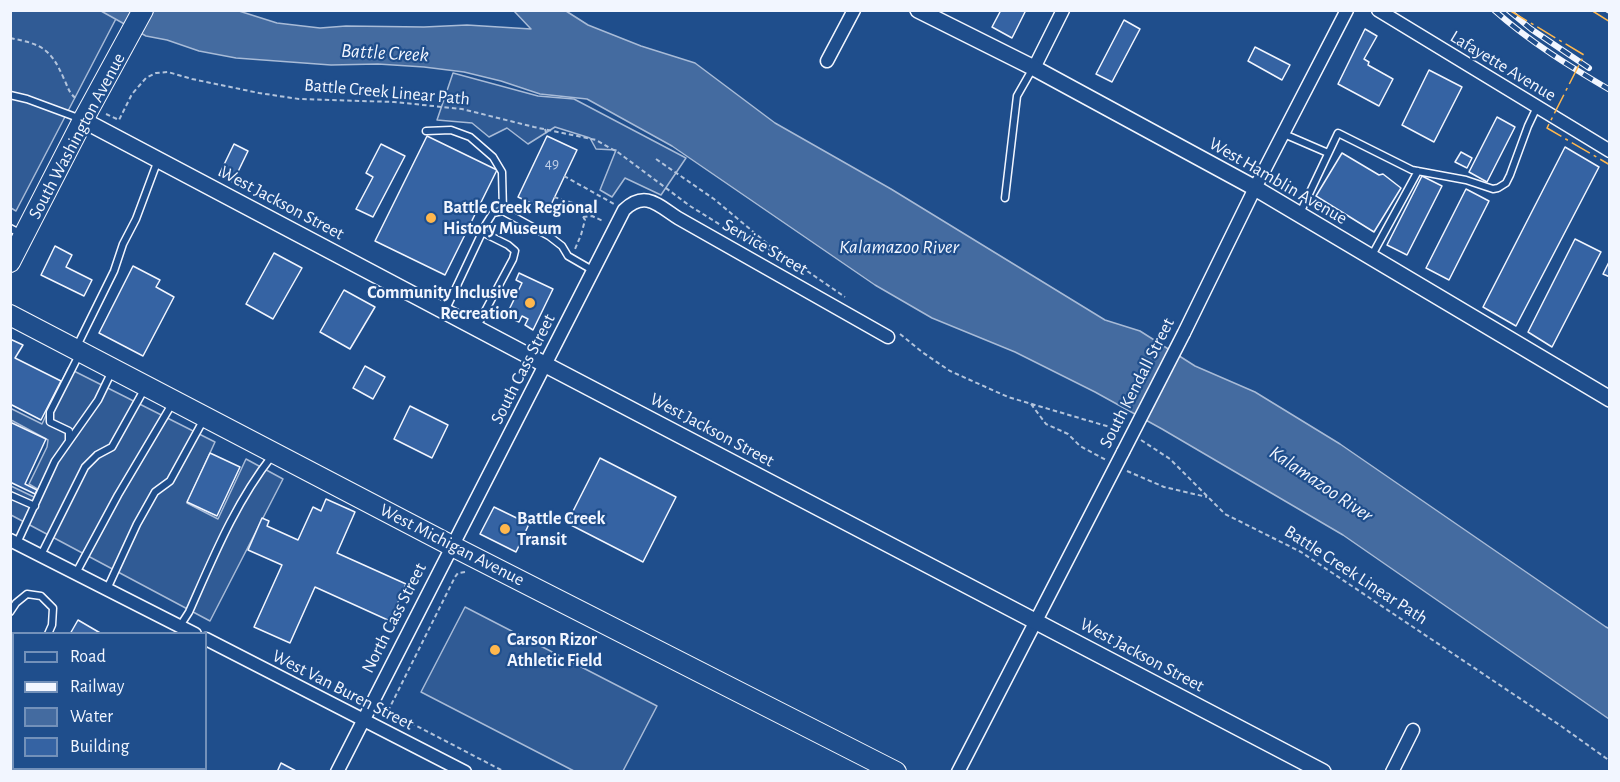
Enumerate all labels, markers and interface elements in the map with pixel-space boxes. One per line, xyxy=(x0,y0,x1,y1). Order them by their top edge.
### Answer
street label: Lafayette Avenue xyxy=(1446,26,1560,106)
water label: Battle Creek xyxy=(340,39,430,67)
street label: South Washington Avenue xyxy=(24,49,130,223)
street label: Battle Creek Linear Path xyxy=(303,74,471,110)
street label: West Hamblin Avenue xyxy=(1205,133,1351,229)
house number: 49 xyxy=(545,154,559,172)
street label: West Jackson Street xyxy=(216,161,348,245)
place label: Battle Creek Regional History Museum xyxy=(443,197,598,240)
marker: Battle Creek Regional History Museum xyxy=(424,211,438,225)
street label: Service Street xyxy=(718,214,812,280)
water label: Kalamazoo River xyxy=(839,235,959,259)
place label: Community Inclusive Recreation xyxy=(367,282,518,324)
marker: Community Inclusive Recreation xyxy=(523,296,537,310)
street label: South Cass Street xyxy=(486,310,560,428)
street label: South Kendall Street xyxy=(1095,314,1179,452)
street label: West Jackson Street xyxy=(646,388,778,472)
water label: Kalamazoo River xyxy=(1265,441,1377,527)
street label: West Michigan Avenue xyxy=(376,499,528,591)
place label: Battle Creek Transit xyxy=(517,508,605,550)
street label: Battle Creek Linear Path xyxy=(1280,521,1432,629)
marker: Battle Creek Transit xyxy=(498,522,512,536)
street label: North Cass Street xyxy=(357,559,431,677)
street label: West Jackson Street xyxy=(1076,613,1208,697)
place label: Carson Rizor Athletic Field xyxy=(507,629,602,672)
legend xyxy=(12,632,207,770)
marker: Carson Rizor Athletic Field xyxy=(488,643,502,657)
street label: West Van Buren Street xyxy=(269,645,417,735)
text: Road xyxy=(70,648,106,666)
text: Railway xyxy=(70,678,124,696)
text: Water xyxy=(70,708,113,726)
text: Building xyxy=(70,738,129,756)

